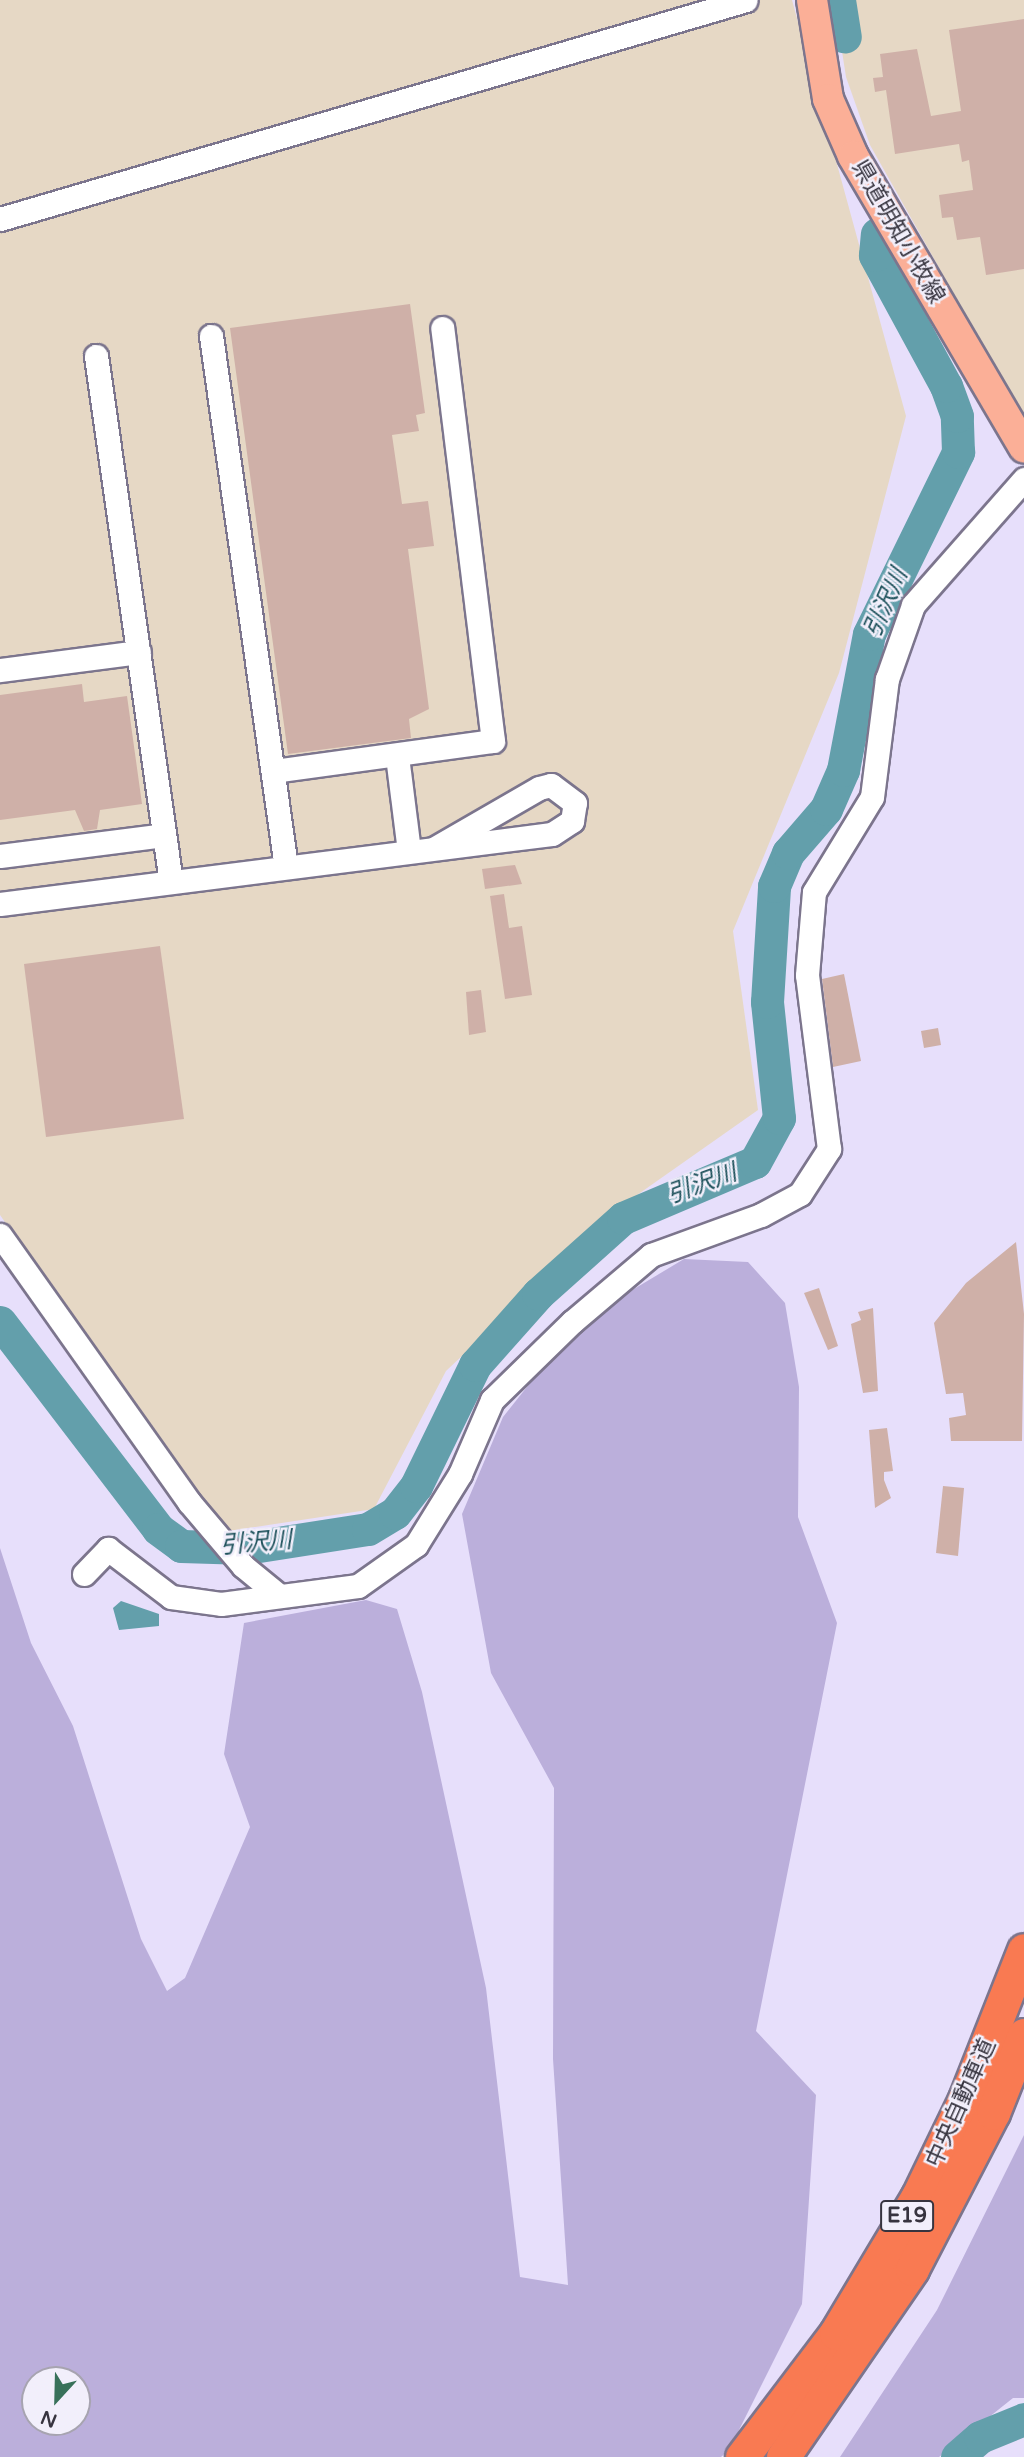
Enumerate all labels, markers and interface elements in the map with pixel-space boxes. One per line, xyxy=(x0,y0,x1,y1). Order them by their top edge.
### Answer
street label: 県道明知小牧線 xyxy=(846,155,950,309)
water label: 引沢川 xyxy=(858,564,914,642)
water label: 引沢川 xyxy=(663,1158,741,1210)
water label: 引沢川 xyxy=(219,1526,293,1560)
street label: 中央自動車道 xyxy=(920,2034,1002,2172)
road number: E19 xyxy=(879,2198,935,2234)
north arrow xyxy=(21,2366,91,2436)
text: N xyxy=(38,2406,60,2432)

